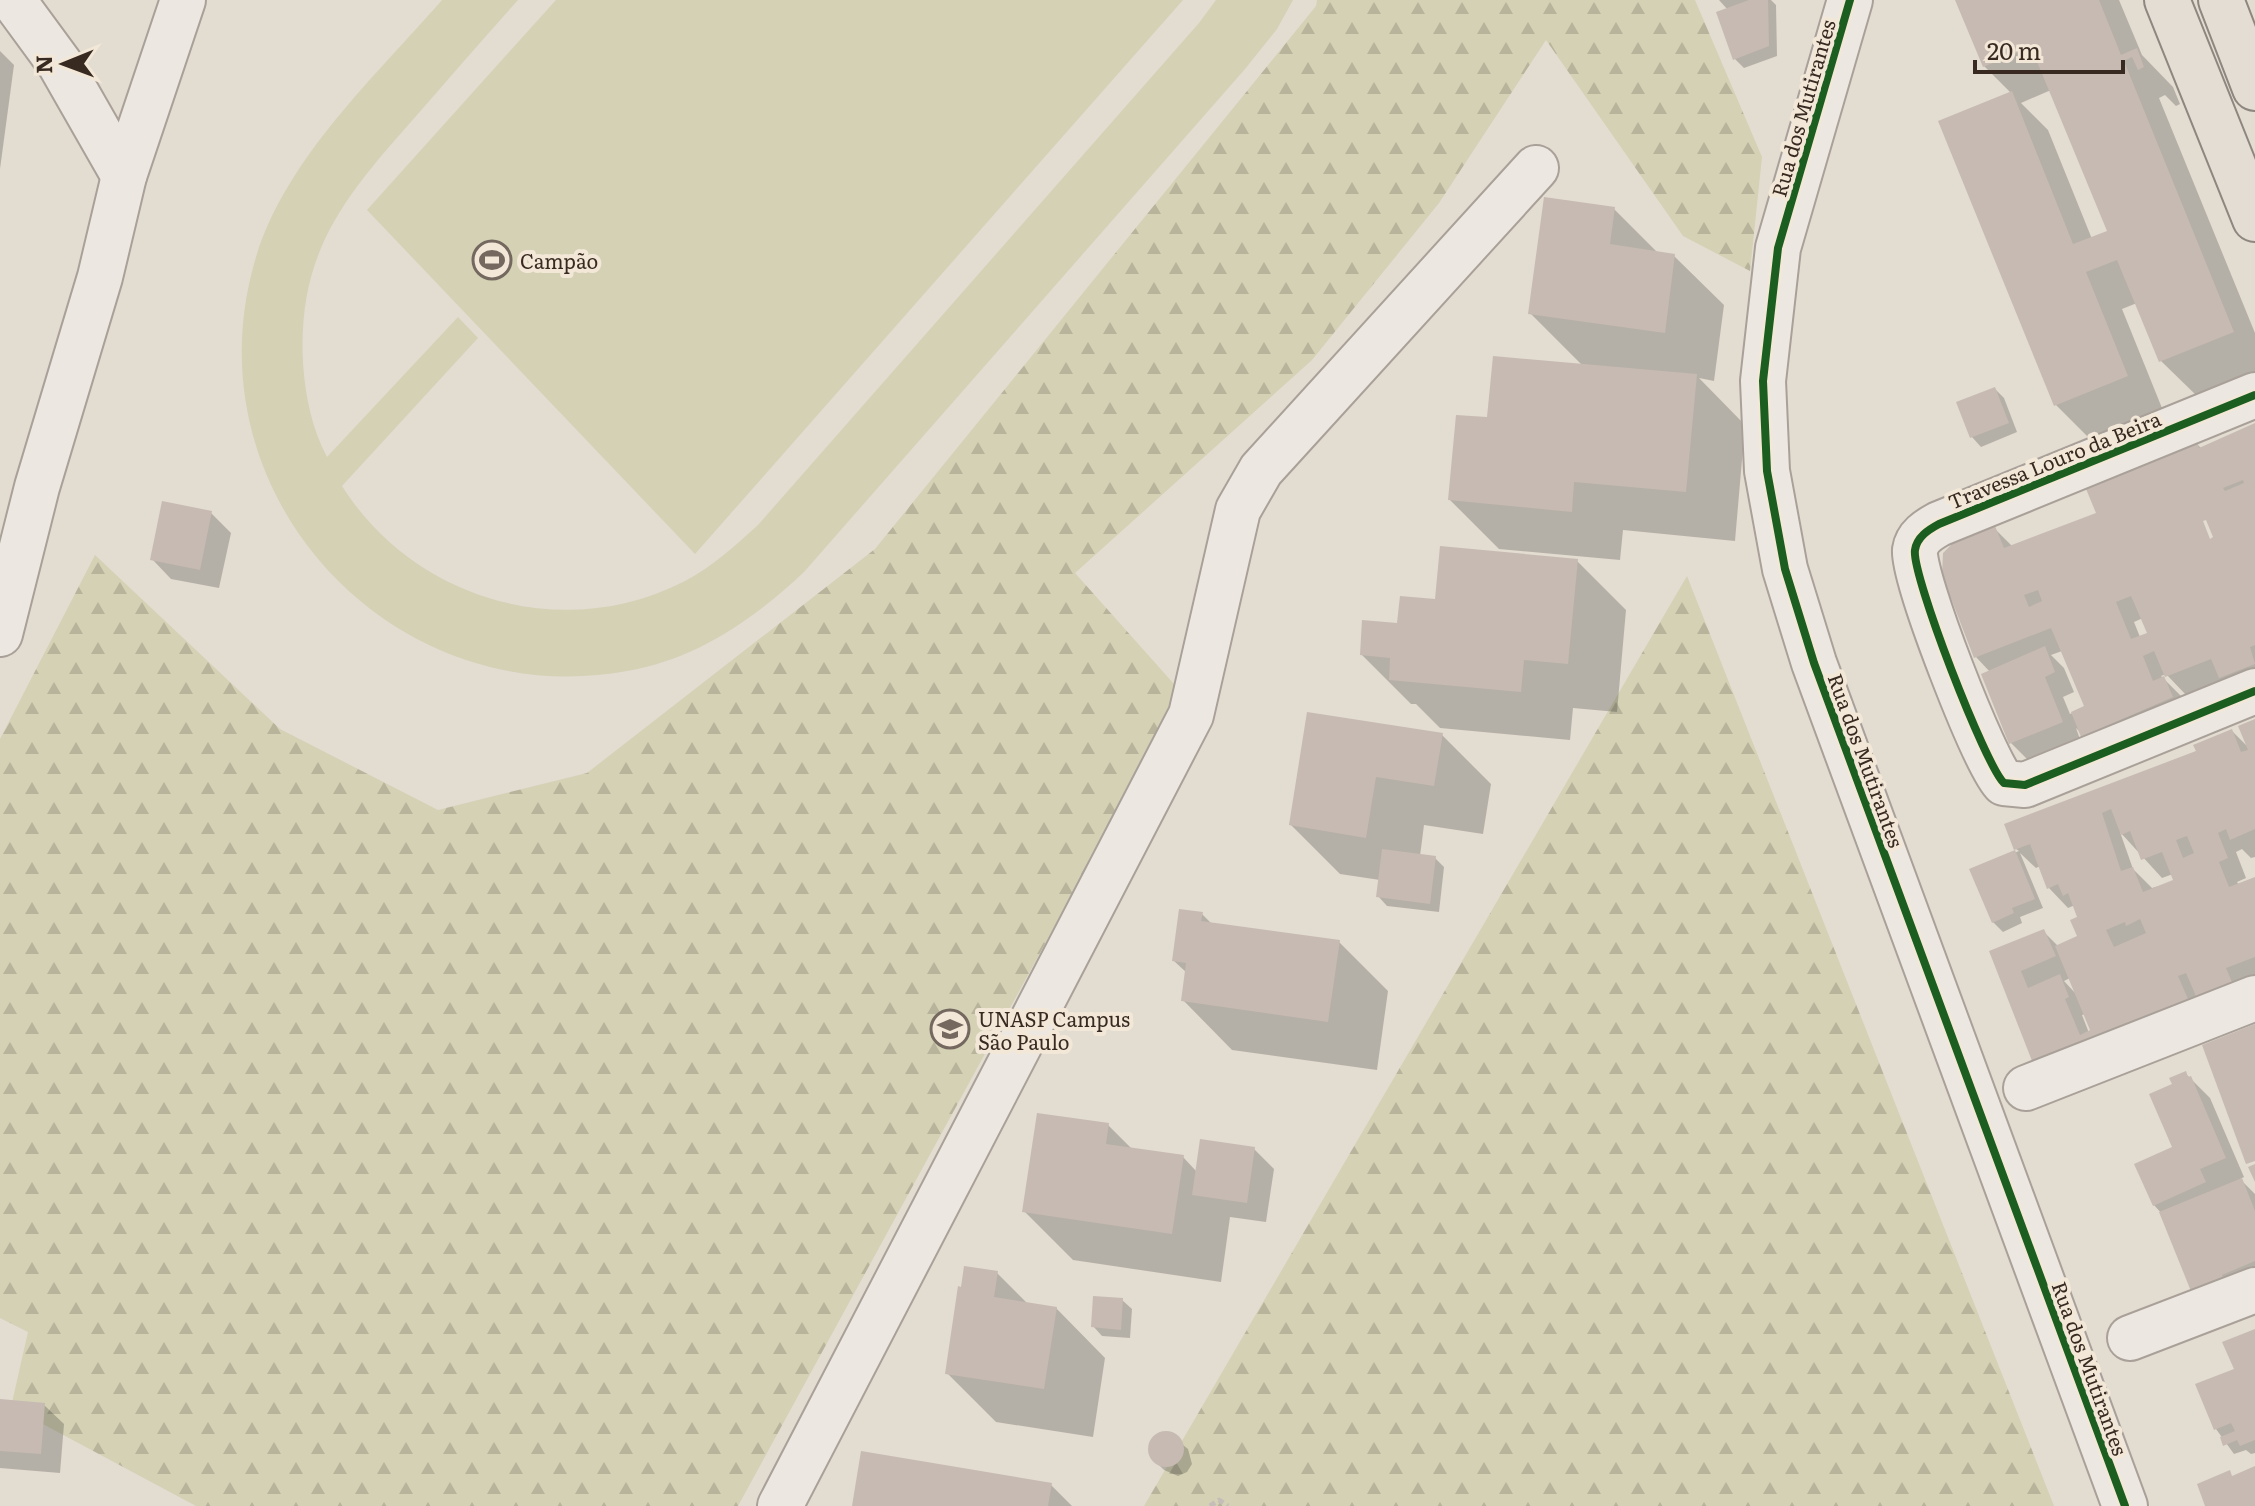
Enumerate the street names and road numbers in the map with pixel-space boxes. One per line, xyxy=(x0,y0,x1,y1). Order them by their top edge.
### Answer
street label: Rua dos Mutirantes xyxy=(1762,16,1842,200)
street label: Travessa Louro da Beira xyxy=(1943,402,2165,516)
street label: Rua dos Mutirantes xyxy=(1822,669,1912,851)
street label: Rua dos Mutirantes xyxy=(2046,1277,2136,1459)

